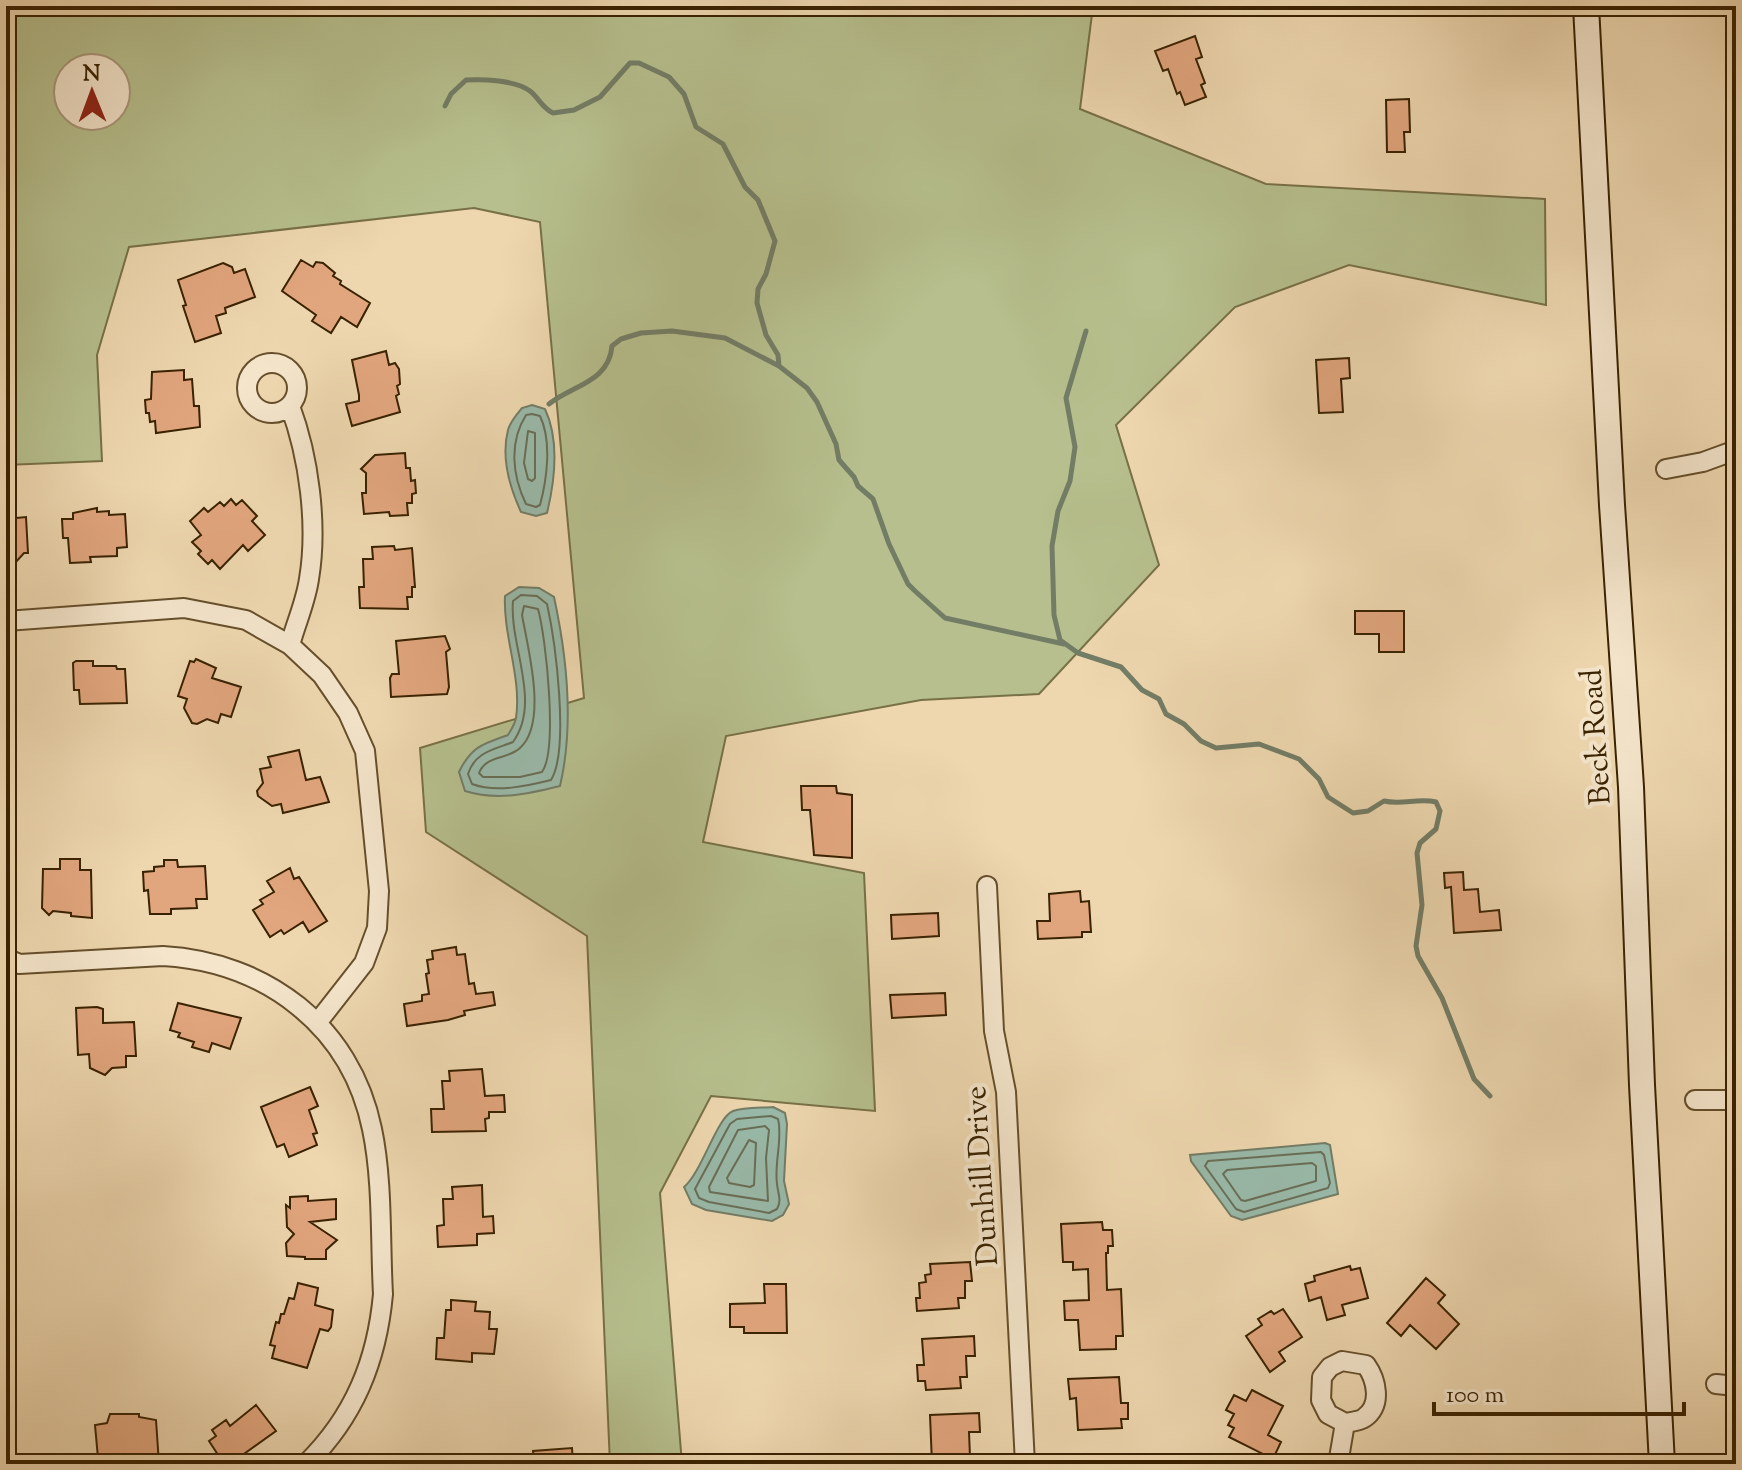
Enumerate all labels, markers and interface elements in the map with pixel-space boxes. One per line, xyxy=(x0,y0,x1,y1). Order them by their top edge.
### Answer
north arrow xyxy=(52,52,132,132)
text: N xyxy=(83,59,101,91)
street label: Beck Road xyxy=(1571,667,1624,806)
street label: Dunhill Drive xyxy=(956,1084,1011,1267)
scale bar xyxy=(1434,1366,1684,1416)
text: 100 m xyxy=(1446,1379,1504,1413)

